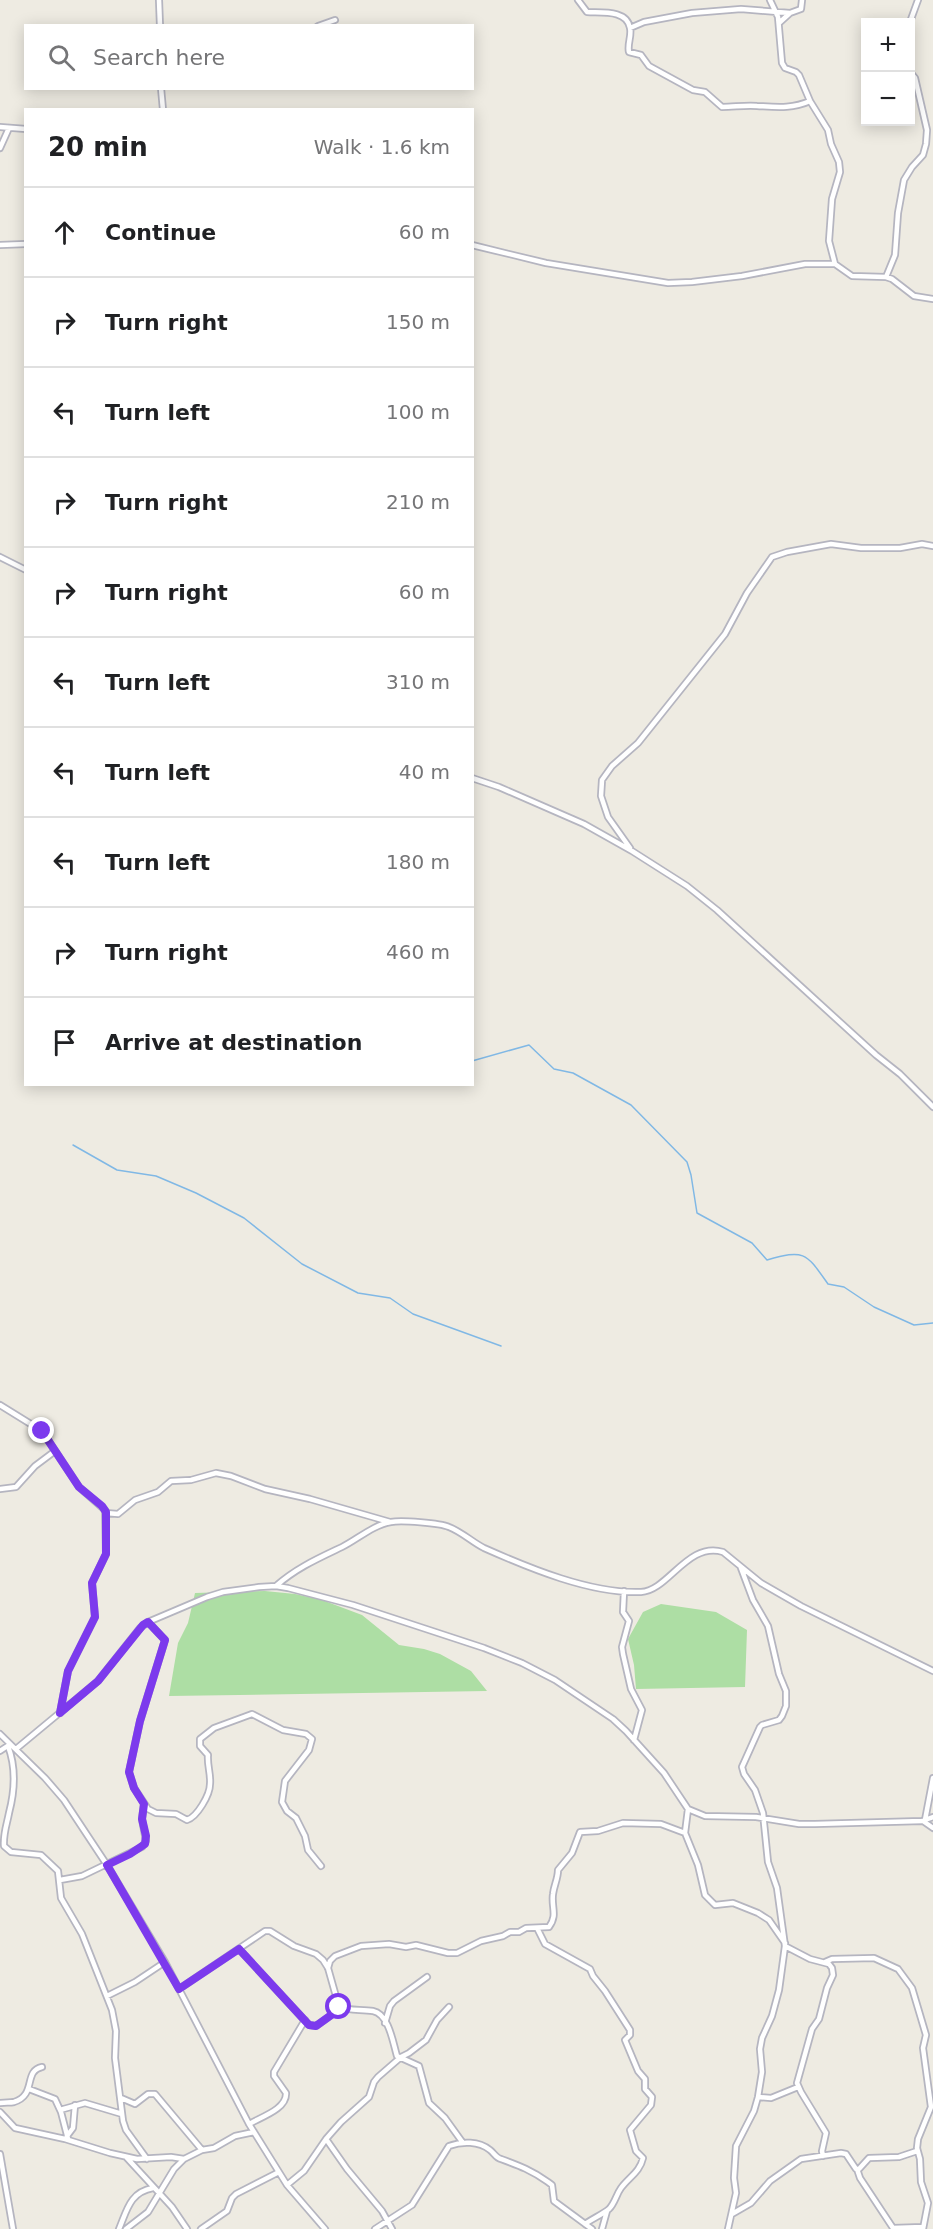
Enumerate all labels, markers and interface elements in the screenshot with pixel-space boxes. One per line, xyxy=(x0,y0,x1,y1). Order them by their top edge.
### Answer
map controls xyxy=(861,18,915,126)
button: + xyxy=(861,18,915,72)
search box xyxy=(24,24,474,90)
icon: search xyxy=(45,41,78,74)
text: Search here xyxy=(93,45,225,70)
button: − xyxy=(861,72,915,126)
text: 20 min xyxy=(48,132,148,162)
text: Walk · 1.6 km xyxy=(314,135,450,159)
icon: ahead xyxy=(48,216,81,249)
text: Continue xyxy=(105,220,216,245)
text: 60 m xyxy=(399,220,450,244)
icon: right xyxy=(48,306,81,339)
text: Turn right xyxy=(105,310,228,335)
text: 150 m xyxy=(386,310,450,334)
icon: left xyxy=(48,396,81,429)
text: Turn left xyxy=(105,400,210,425)
text: 100 m xyxy=(386,400,450,424)
icon: right xyxy=(48,486,81,519)
text: Turn right xyxy=(105,490,228,515)
text: 210 m xyxy=(386,490,450,514)
icon: right xyxy=(48,576,81,609)
text: Turn right xyxy=(105,580,228,605)
text: 60 m xyxy=(399,580,450,604)
icon: left xyxy=(48,666,81,699)
text: Turn left xyxy=(105,670,210,695)
text: 310 m xyxy=(386,670,450,694)
icon: left xyxy=(48,756,81,789)
text: Turn left xyxy=(105,760,210,785)
text: 40 m xyxy=(399,760,450,784)
icon: left xyxy=(48,846,81,879)
text: Turn left xyxy=(105,850,210,875)
text: 180 m xyxy=(386,850,450,874)
icon: right xyxy=(48,936,81,969)
text: Turn right xyxy=(105,940,228,965)
text: 460 m xyxy=(386,940,450,964)
icon: arrive xyxy=(48,1026,81,1059)
text: Arrive at destination xyxy=(105,1030,362,1055)
route end xyxy=(28,1417,54,1443)
route start xyxy=(325,1993,351,2019)

